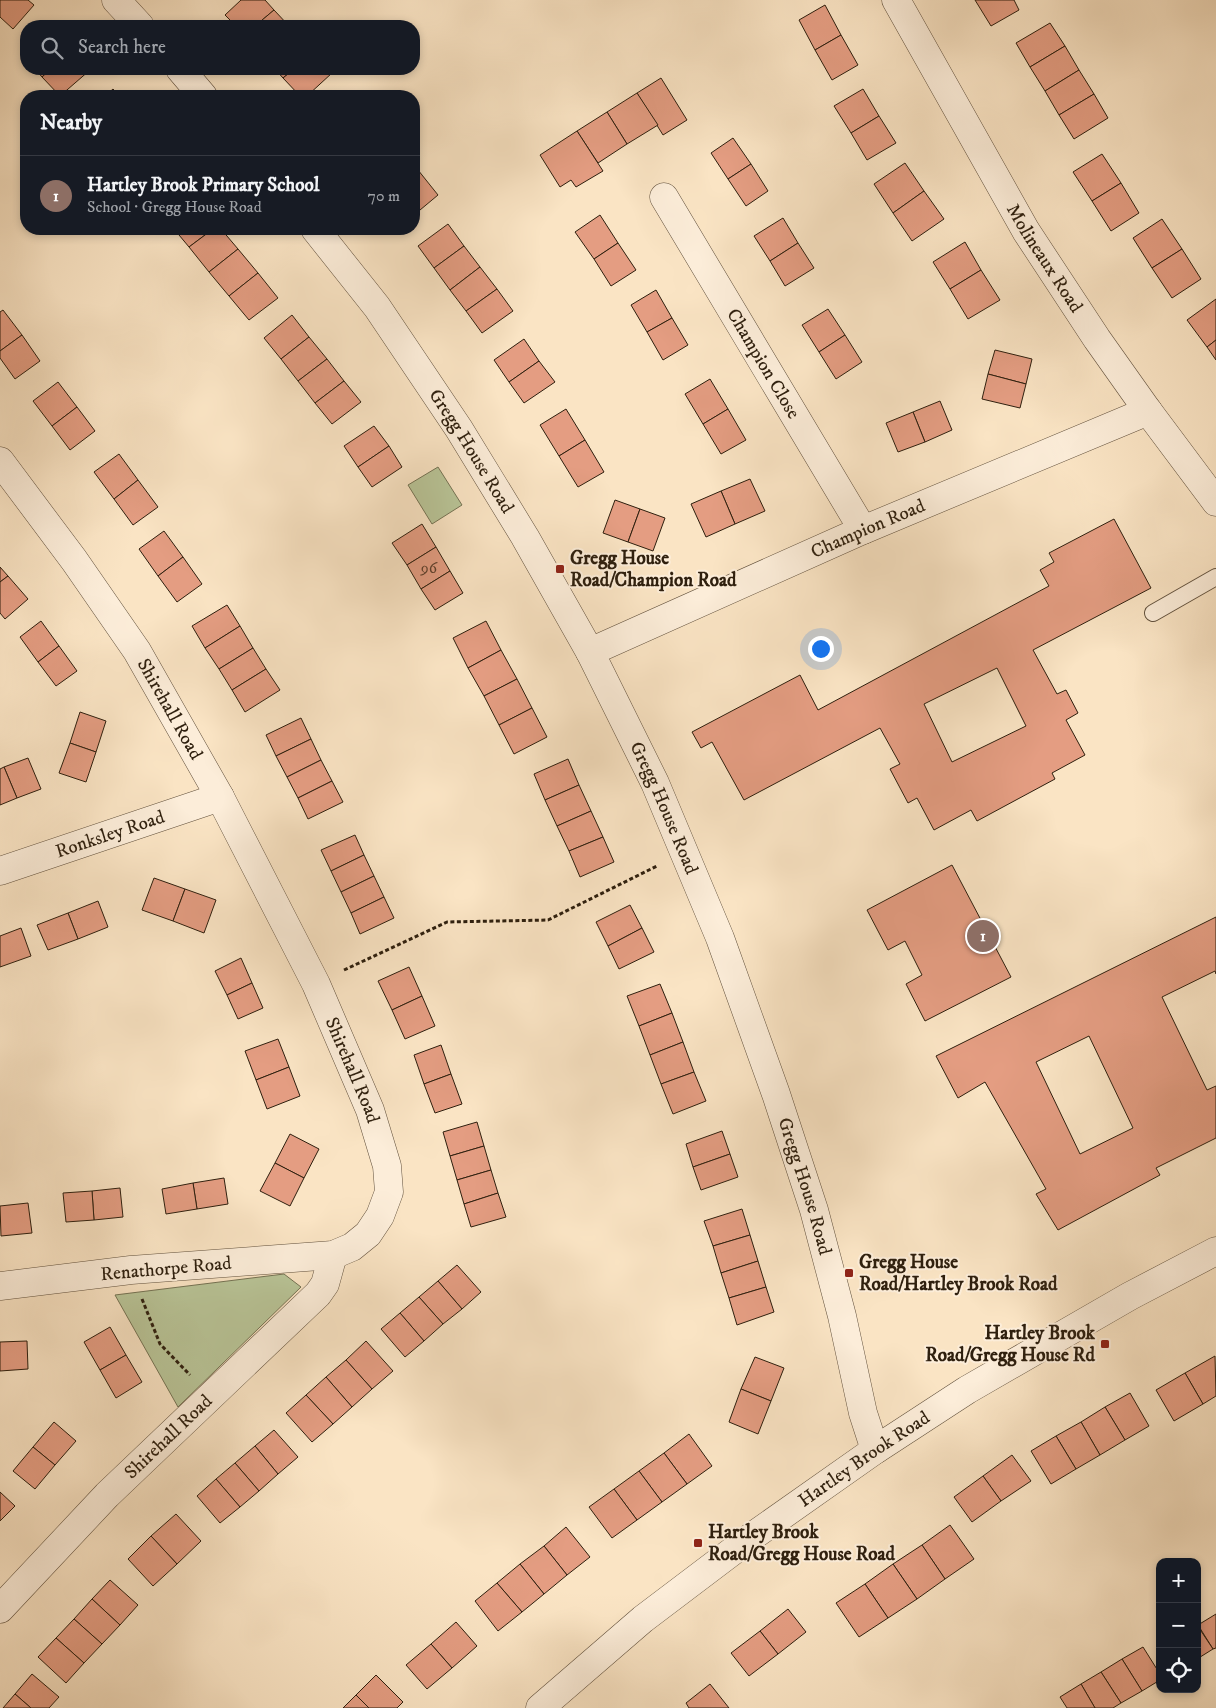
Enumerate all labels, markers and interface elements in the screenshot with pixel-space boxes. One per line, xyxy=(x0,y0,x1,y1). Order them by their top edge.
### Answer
search box xyxy=(20,20,420,75)
icon: search xyxy=(38,34,66,62)
text: Search here xyxy=(78,36,166,59)
text: Nearby xyxy=(40,110,102,136)
text: Hartley Brook Primary School xyxy=(87,174,319,197)
text: 1 xyxy=(53,186,59,206)
text: 70 m xyxy=(368,186,400,206)
text: School · Gregg House Road xyxy=(87,197,262,217)
street label: Molineaux Road xyxy=(1002,200,1088,317)
street label: Champion Close xyxy=(722,304,805,423)
street label: Gregg House Road xyxy=(424,384,519,518)
street label: Champion Road xyxy=(807,494,929,563)
place label: Gregg House Road/Champion Road xyxy=(570,547,737,592)
house number: 96 xyxy=(420,558,438,578)
marker: Gregg House Road/Champion Road xyxy=(554,563,566,575)
your location xyxy=(808,636,834,662)
street label: Shirehall Road xyxy=(132,654,208,764)
street label: Gregg House Road xyxy=(625,738,704,878)
street label: Ronksley Road xyxy=(52,805,168,863)
pin: 1 xyxy=(967,917,999,955)
street label: Shirehall Road xyxy=(320,1014,385,1126)
street label: Gregg House Road xyxy=(773,1114,837,1258)
place label: Gregg House Road/Hartley Brook Road xyxy=(859,1251,1058,1296)
street label: Renathorpe Road xyxy=(100,1252,233,1286)
marker: Gregg House Road/Hartley Brook Road xyxy=(843,1267,855,1279)
place label: Hartley Brook Road/Gregg House Rd xyxy=(925,1322,1096,1367)
marker: Hartley Brook Road/Gregg House Rd xyxy=(1099,1338,1111,1350)
street label: Shirehall Road xyxy=(120,1389,217,1484)
street label: Hartley Brook Road xyxy=(794,1406,934,1512)
place label: Hartley Brook Road/Gregg House Road xyxy=(708,1521,896,1566)
marker: Hartley Brook Road/Gregg House Road xyxy=(692,1537,704,1549)
map controls xyxy=(1156,1558,1201,1693)
button: + xyxy=(1156,1558,1201,1603)
button: − xyxy=(1156,1603,1201,1648)
button: locate xyxy=(1156,1648,1201,1693)

